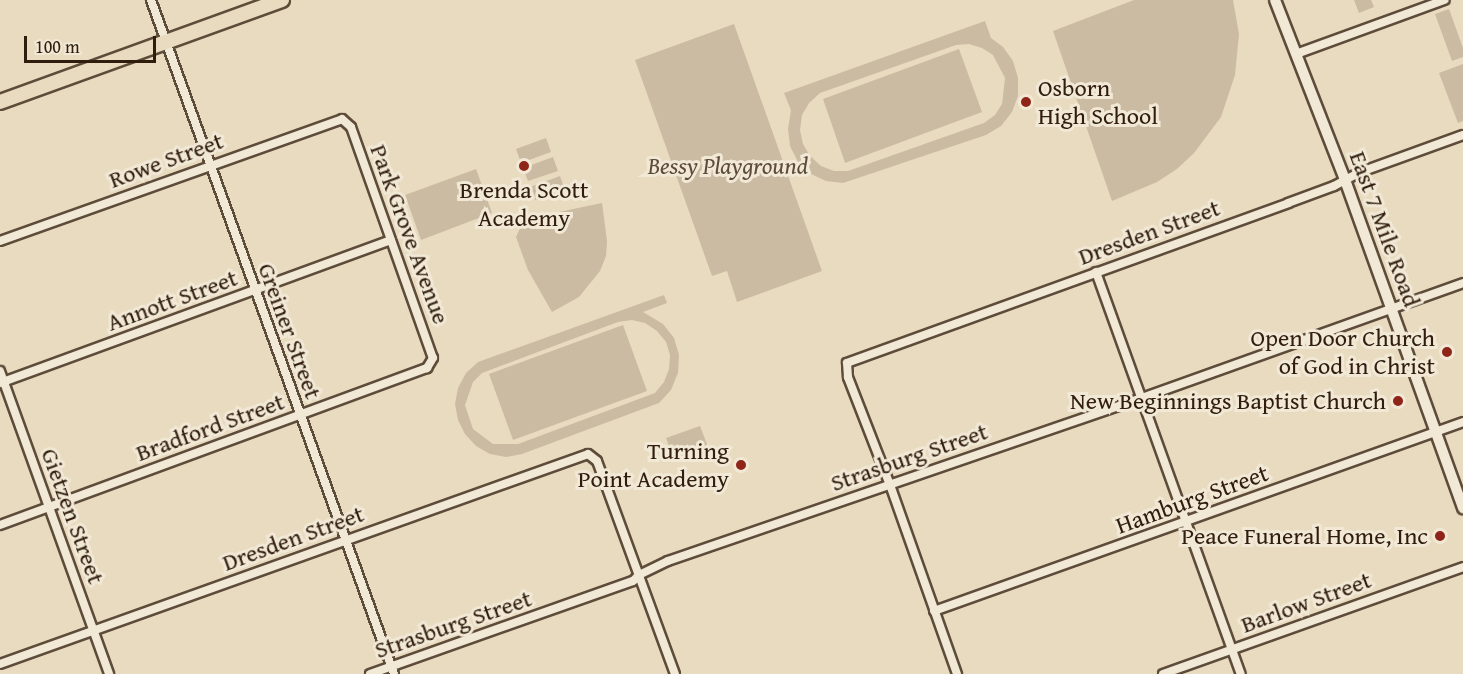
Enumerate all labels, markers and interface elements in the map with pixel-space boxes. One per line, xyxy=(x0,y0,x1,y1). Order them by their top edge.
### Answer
scale bar xyxy=(27,24,159,62)
text: 100 m xyxy=(35,33,80,60)
place label: Osborn High School xyxy=(1038,74,1158,130)
marker: Osborn High School xyxy=(1019,95,1033,109)
street label: Rowe Street xyxy=(105,126,227,194)
street label: Park Grove Avenue xyxy=(364,140,456,328)
street label: East 7 Mile Road xyxy=(1344,147,1426,311)
park label: Bessy Playground xyxy=(648,152,808,180)
marker: Brenda Scott Academy xyxy=(517,159,531,173)
place label: Brenda Scott Academy xyxy=(460,176,588,232)
street label: Dresden Street xyxy=(1074,193,1224,271)
street label: Greiner Street xyxy=(252,259,328,403)
street label: Annott Street xyxy=(103,263,241,337)
place label: Open Door Church of God in Christ xyxy=(1250,324,1435,380)
marker: Open Door Church of God in Christ xyxy=(1440,345,1454,359)
street label: Bradford Street xyxy=(132,387,288,467)
place label: New Beginnings Baptist Church xyxy=(1070,387,1386,415)
marker: New Beginnings Baptist Church xyxy=(1391,394,1405,408)
street label: Strasburg Street xyxy=(827,417,991,497)
place label: Turning Point Academy xyxy=(578,437,729,493)
street label: Gietzen Street xyxy=(35,444,111,588)
marker: Turning Point Academy xyxy=(734,458,748,472)
street label: Hamburg Street xyxy=(1112,458,1272,540)
street label: Dresden Street xyxy=(218,499,368,577)
place label: Peace Funeral Home, Inc xyxy=(1181,522,1428,550)
marker: Peace Funeral Home, Inc xyxy=(1433,529,1447,543)
street label: Barlow Street xyxy=(1237,565,1375,639)
street label: Strasburg Street xyxy=(371,584,535,664)

